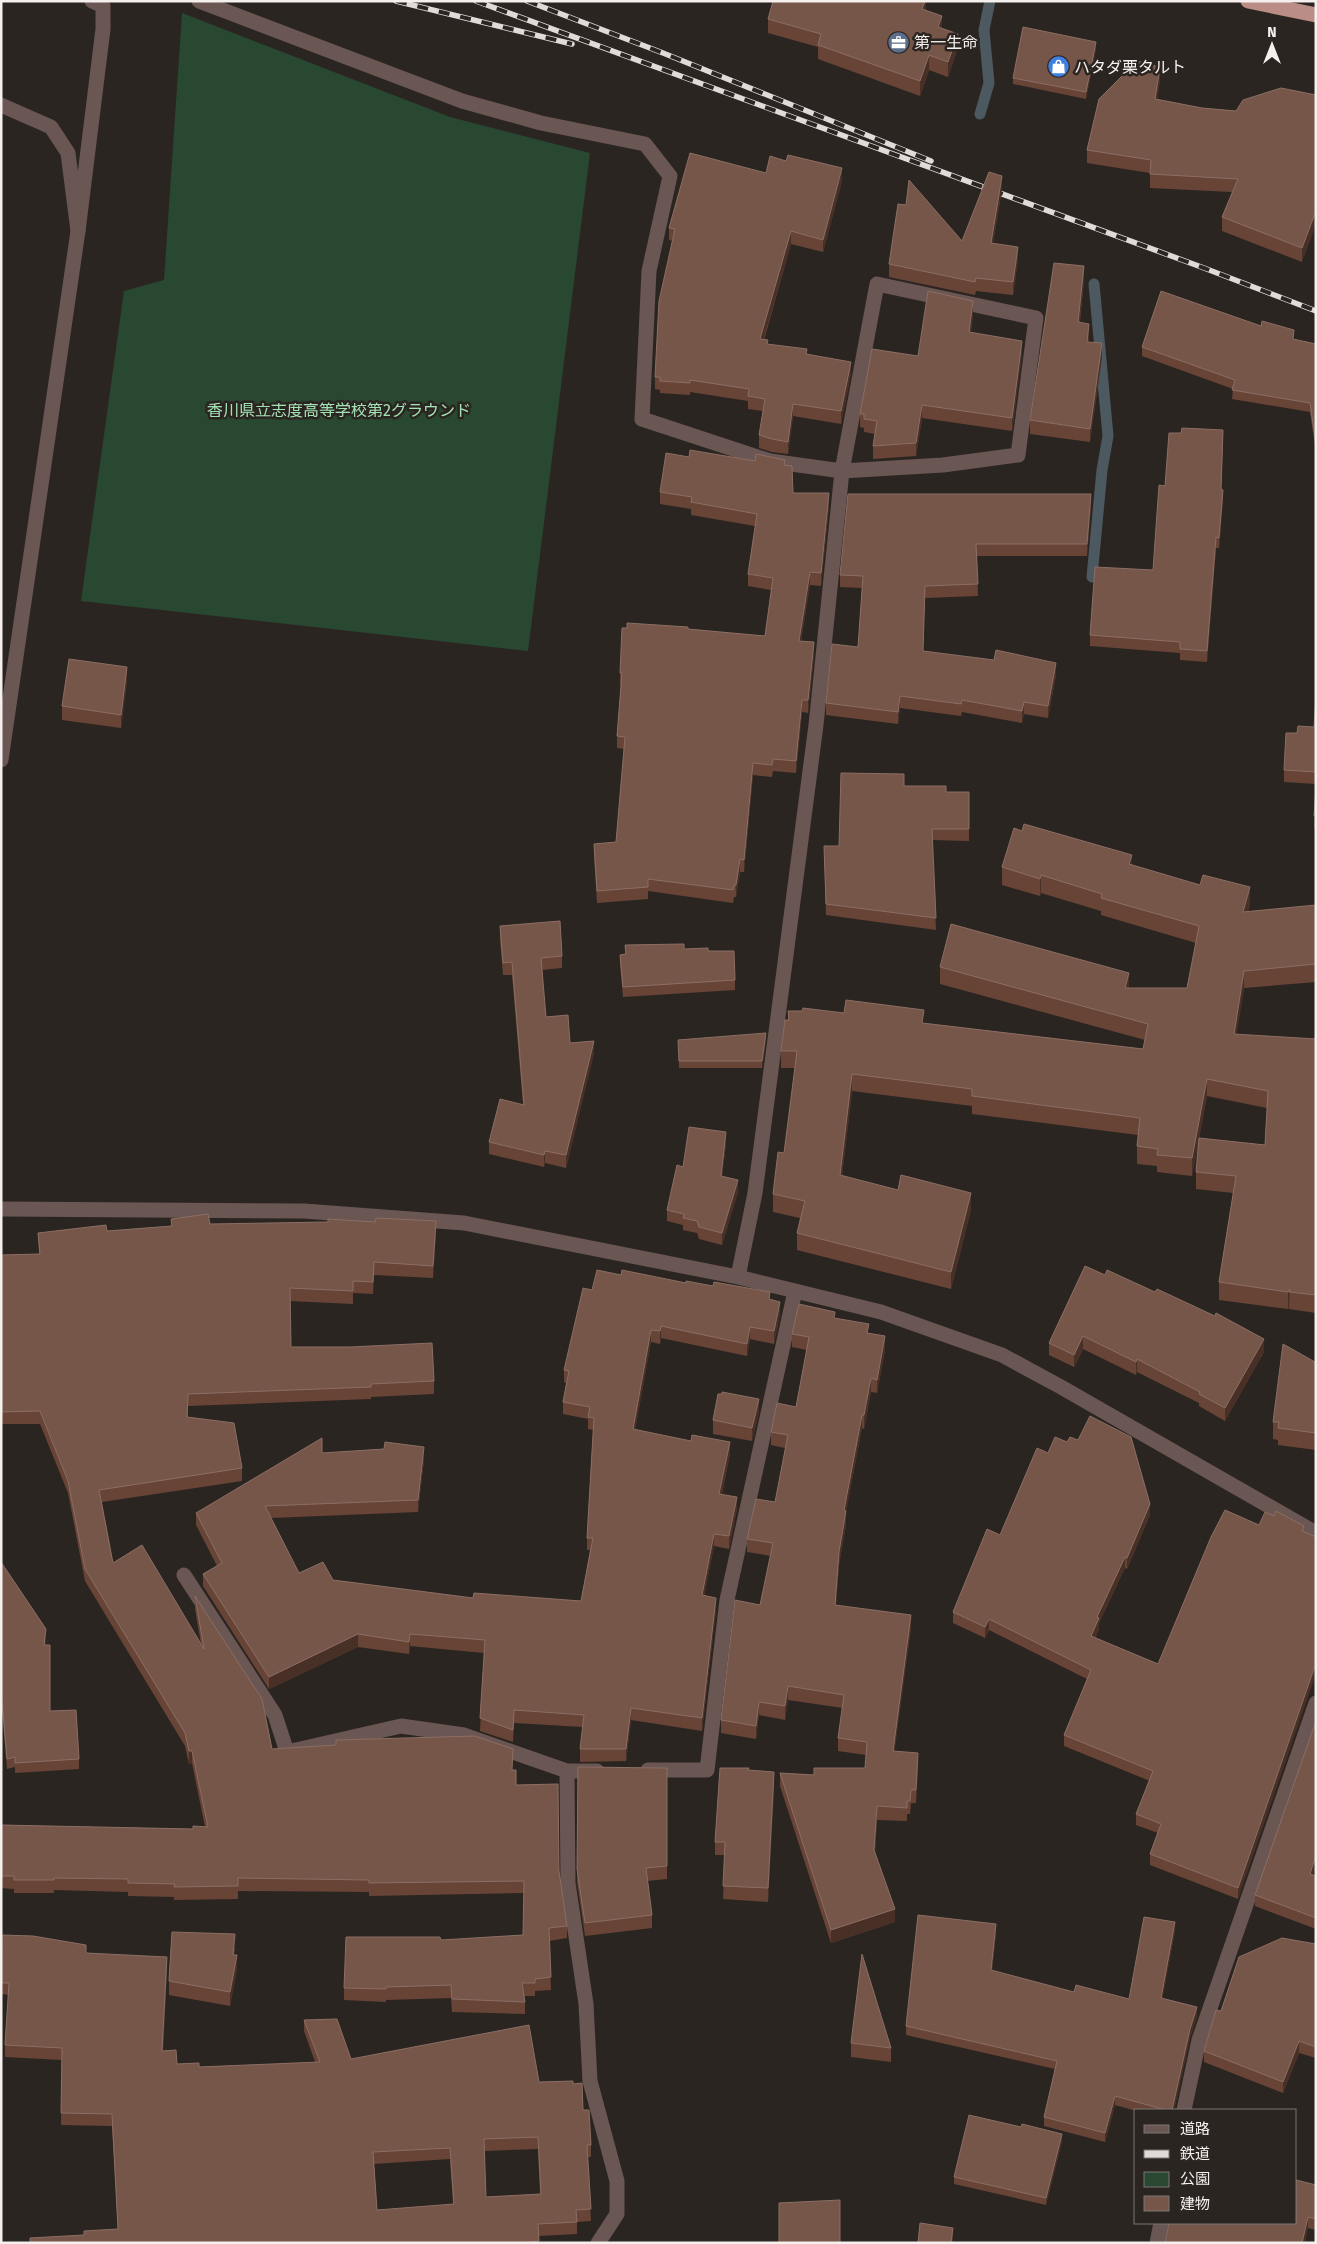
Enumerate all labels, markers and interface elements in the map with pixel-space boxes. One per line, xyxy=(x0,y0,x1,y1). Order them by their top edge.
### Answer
north arrow xyxy=(1247,20,1297,70)
text: N xyxy=(1267,24,1277,41)
office icon: 第一生命 xyxy=(886,30,910,54)
place label: 第一生命 xyxy=(914,33,978,52)
shop icon: ハタダ栗タルト xyxy=(1046,55,1070,79)
place label: ハタダ栗タルト xyxy=(1074,58,1186,77)
park label: 香川県立志度高等学校第2グラウンド xyxy=(207,401,471,420)
legend xyxy=(1134,2109,1297,2224)
text: 道路 xyxy=(1180,2120,1210,2138)
text: 鉄道 xyxy=(1180,2145,1210,2163)
text: 公園 xyxy=(1180,2170,1210,2188)
text: 建物 xyxy=(1180,2195,1210,2213)

